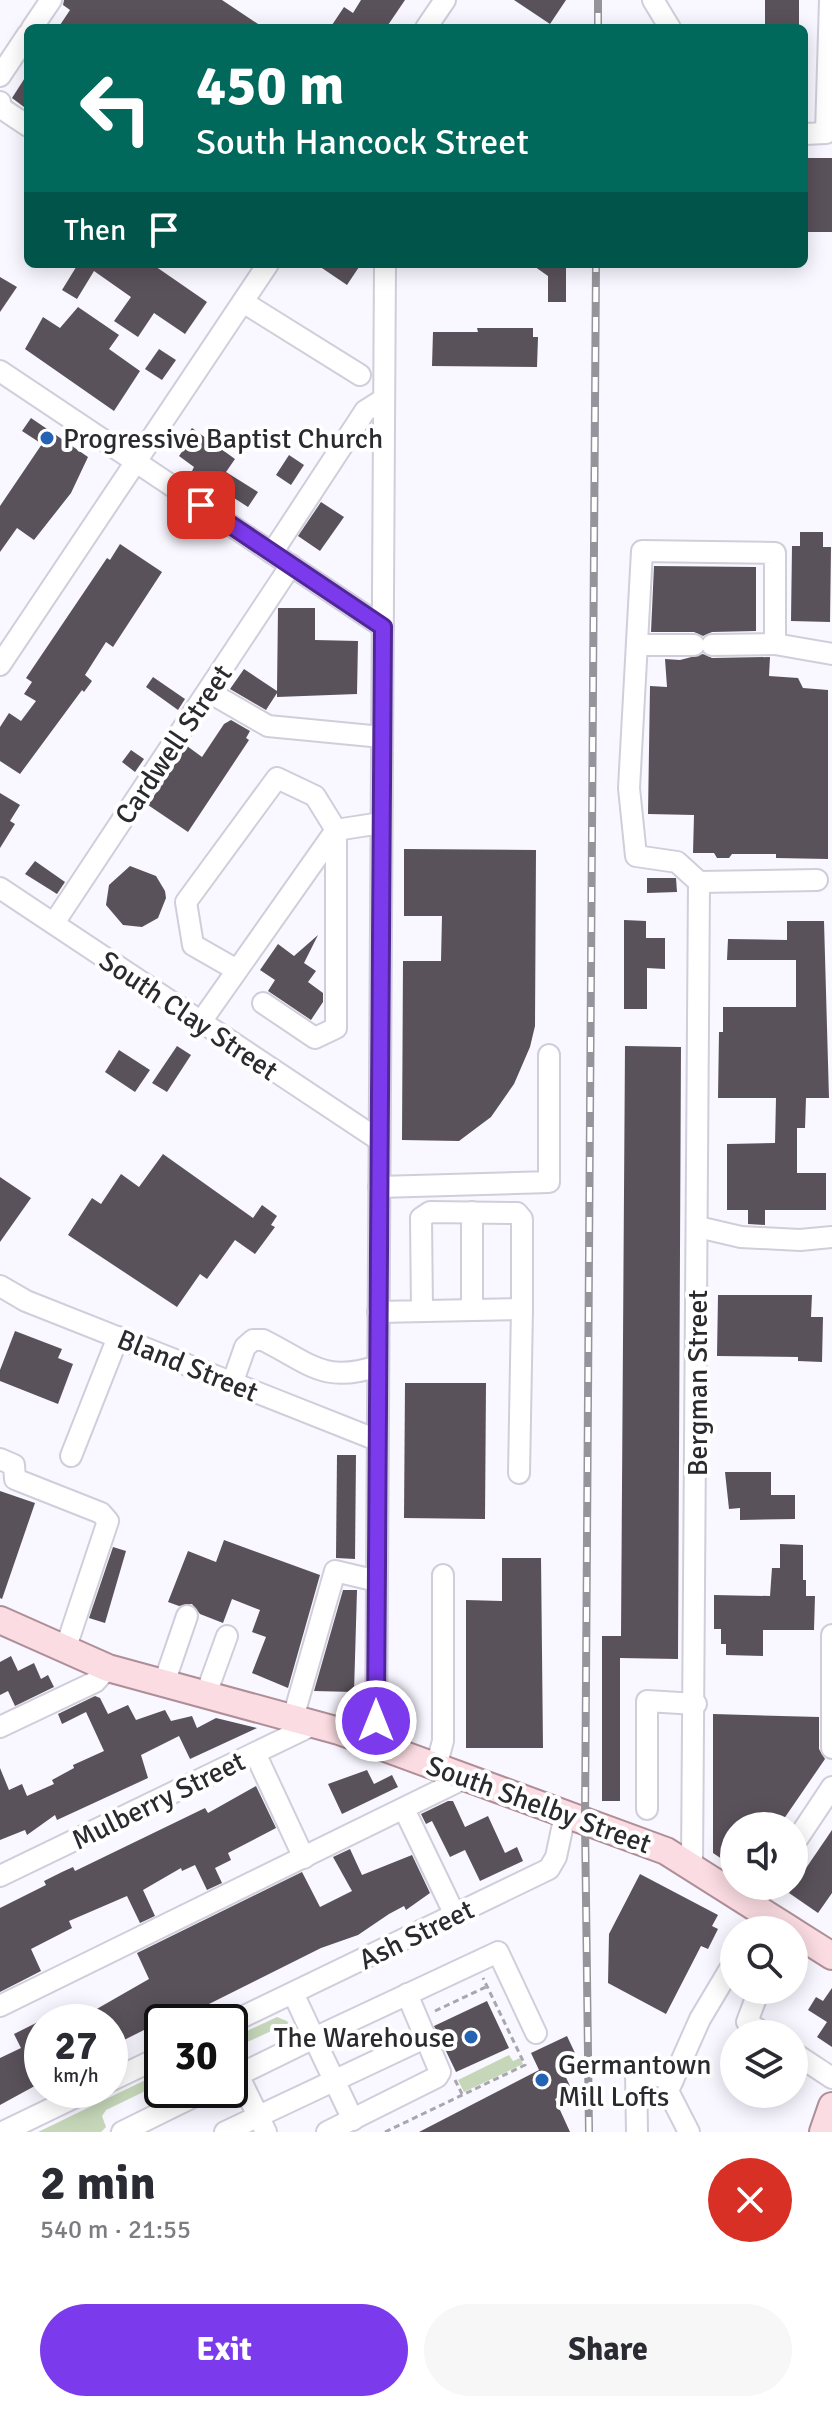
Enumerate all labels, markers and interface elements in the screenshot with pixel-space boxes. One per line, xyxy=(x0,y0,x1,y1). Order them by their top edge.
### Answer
text: 450 m xyxy=(196,51,344,120)
icon: left xyxy=(64,56,168,160)
text: South Hancock Street xyxy=(196,120,529,165)
icon: arrive xyxy=(142,208,186,252)
text: Then xyxy=(64,212,126,249)
place label: Progressive Baptist Church xyxy=(63,422,383,456)
marker: Progressive Baptist Church xyxy=(38,429,56,447)
pin xyxy=(167,471,235,539)
icon: arrive xyxy=(179,483,223,527)
street label: Cardwell Street xyxy=(108,658,240,831)
street label: South Clay Street xyxy=(93,944,284,1088)
street label: Bergman Street xyxy=(681,1289,715,1476)
street label: Bland Street xyxy=(112,1322,263,1410)
position arrow xyxy=(334,1679,418,1763)
street label: Mulberry Street xyxy=(66,1744,251,1857)
street label: South Shelby Street xyxy=(422,1748,656,1861)
map controls xyxy=(720,1812,808,2108)
button: sound xyxy=(720,1812,808,1900)
street label: Ash Street xyxy=(353,1892,480,1977)
button: search xyxy=(720,1916,808,2004)
speed limit sign: 30 xyxy=(144,2004,248,2108)
button: layers xyxy=(720,2020,808,2108)
text: 27 xyxy=(54,2021,98,2071)
place label: The Warehouse xyxy=(274,2021,455,2055)
marker: The Warehouse xyxy=(462,2028,480,2046)
place label: Germantown Mill Lofts xyxy=(558,2048,711,2114)
text: km/h xyxy=(53,2063,99,2088)
marker: Germantown Mill Lofts xyxy=(533,2071,551,2089)
text: 2 min xyxy=(40,2154,156,2213)
button: close xyxy=(708,2158,792,2242)
text: 540 m · 21:55 xyxy=(40,2214,191,2246)
button: Exit xyxy=(40,2304,408,2396)
button: Share xyxy=(424,2304,792,2396)

